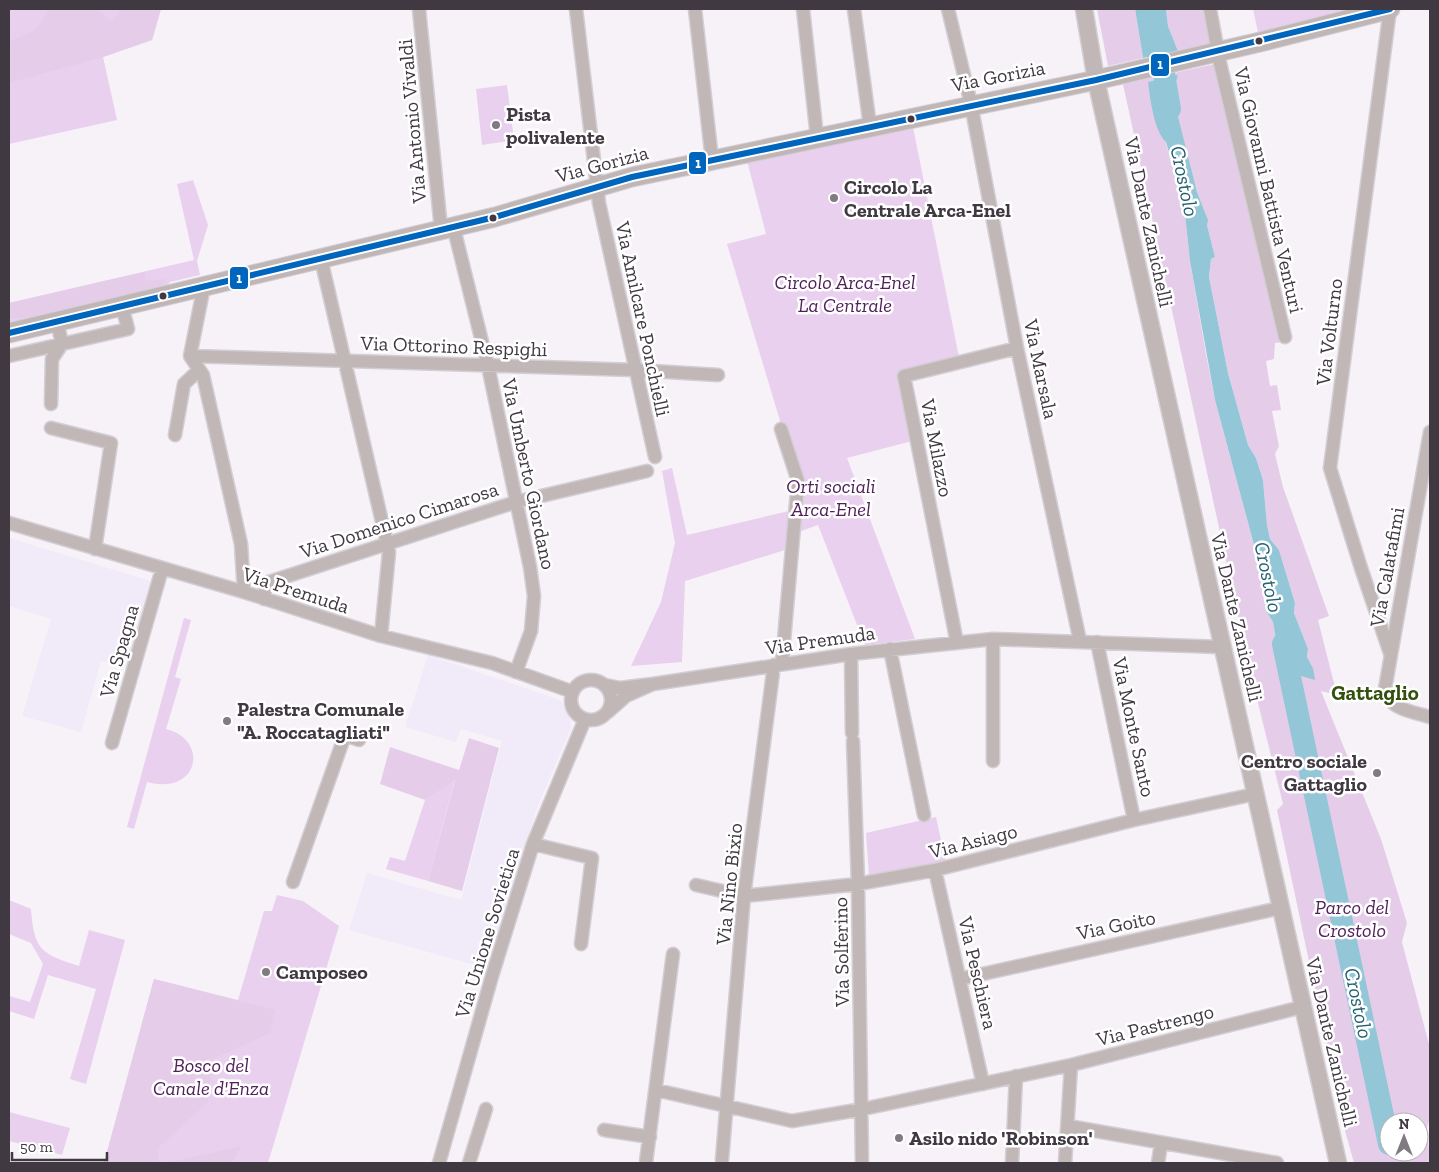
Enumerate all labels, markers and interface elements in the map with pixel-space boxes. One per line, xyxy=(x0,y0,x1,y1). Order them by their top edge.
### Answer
unlabelled marker xyxy=(1254,36,1264,46)
street label: Via Antonio Vivaldi xyxy=(393,38,431,205)
line badge: 1 xyxy=(1150,53,1170,77)
street label: Via Gorizia xyxy=(948,55,1047,97)
text: 1 xyxy=(1157,56,1163,73)
street label: Via Giovanni Battista Venturi xyxy=(1229,64,1309,316)
place label: Pista polivalente xyxy=(506,102,605,149)
unlabelled marker xyxy=(906,114,916,124)
marker: Pista polivalente xyxy=(490,119,502,131)
street label: Via Dante Zanichelli xyxy=(1119,134,1179,310)
street label: Via Gorizia xyxy=(552,140,651,188)
water label: Crostolo xyxy=(1165,143,1205,219)
line badge: 1 xyxy=(688,151,707,175)
text: 1 xyxy=(695,155,701,172)
place label: Circolo La Centrale Arca-Enel xyxy=(844,175,1011,222)
marker: Circolo La Centrale Arca-Enel xyxy=(828,192,840,204)
unlabelled marker xyxy=(488,213,498,223)
street label: Via Amilcare Ponchielli xyxy=(610,218,675,419)
line badge: 1 xyxy=(229,266,249,290)
text: 1 xyxy=(236,270,242,287)
park label: Circolo Arca-Enel La Centrale xyxy=(775,270,915,317)
street label: Via Volturno xyxy=(1310,277,1347,388)
unlabelled marker xyxy=(158,291,168,301)
street label: Via Marsala xyxy=(1019,316,1063,421)
street label: Via Ottorino Respighi xyxy=(359,331,548,361)
street label: Via Umberto Giordano xyxy=(497,375,561,572)
street label: Via Milazzo xyxy=(916,396,958,499)
park label: Orti sociali Arca-Enel xyxy=(786,474,876,521)
street label: Via Domenico Cimarosa xyxy=(296,476,501,564)
street label: Via Calatafimi xyxy=(1364,505,1409,630)
street label: Via Dante Zanichelli xyxy=(1206,529,1268,704)
water label: Crostolo xyxy=(1249,539,1289,615)
street label: Via Premuda xyxy=(239,561,353,619)
street label: Via Spagna xyxy=(94,601,144,701)
street label: Via Premuda xyxy=(762,620,877,660)
street label: Via Monte Santo xyxy=(1107,654,1161,799)
district label: Gattaglio xyxy=(1331,680,1419,705)
place label: Palestra Comunale "A. Roccatagliati" xyxy=(237,697,404,744)
marker: Palestra Comunale "A. Roccatagliati" xyxy=(221,715,233,727)
place label: Centro sociale Gattaglio xyxy=(1241,749,1368,796)
marker: Centro sociale Gattaglio xyxy=(1371,767,1383,779)
street label: Via Asiago xyxy=(925,818,1020,864)
street label: Via Nino Bixio xyxy=(711,822,747,947)
street label: Via Unione Sovietica xyxy=(449,845,524,1022)
park label: Parco del Crostolo xyxy=(1315,895,1389,942)
street label: Via Solferino xyxy=(828,897,854,1008)
street label: Via Goito xyxy=(1074,905,1157,945)
street label: Via Peschiera xyxy=(953,913,1003,1032)
street label: Via Dante Zanichelli xyxy=(1301,954,1363,1129)
place label: Camposeo xyxy=(276,960,368,984)
water label: Crostolo xyxy=(1339,965,1379,1041)
marker: Camposeo xyxy=(260,966,272,978)
street label: Via Pastrengo xyxy=(1093,999,1216,1051)
park label: Bosco del Canale d'Enza xyxy=(153,1053,269,1100)
north arrow xyxy=(1379,1112,1429,1162)
text: N xyxy=(1399,1116,1410,1133)
place label: Asilo nido 'Robinson' xyxy=(909,1126,1093,1150)
scale bar xyxy=(12,1130,108,1162)
marker: Asilo nido 'Robinson' xyxy=(893,1132,905,1144)
text: 50 m xyxy=(20,1138,53,1156)

